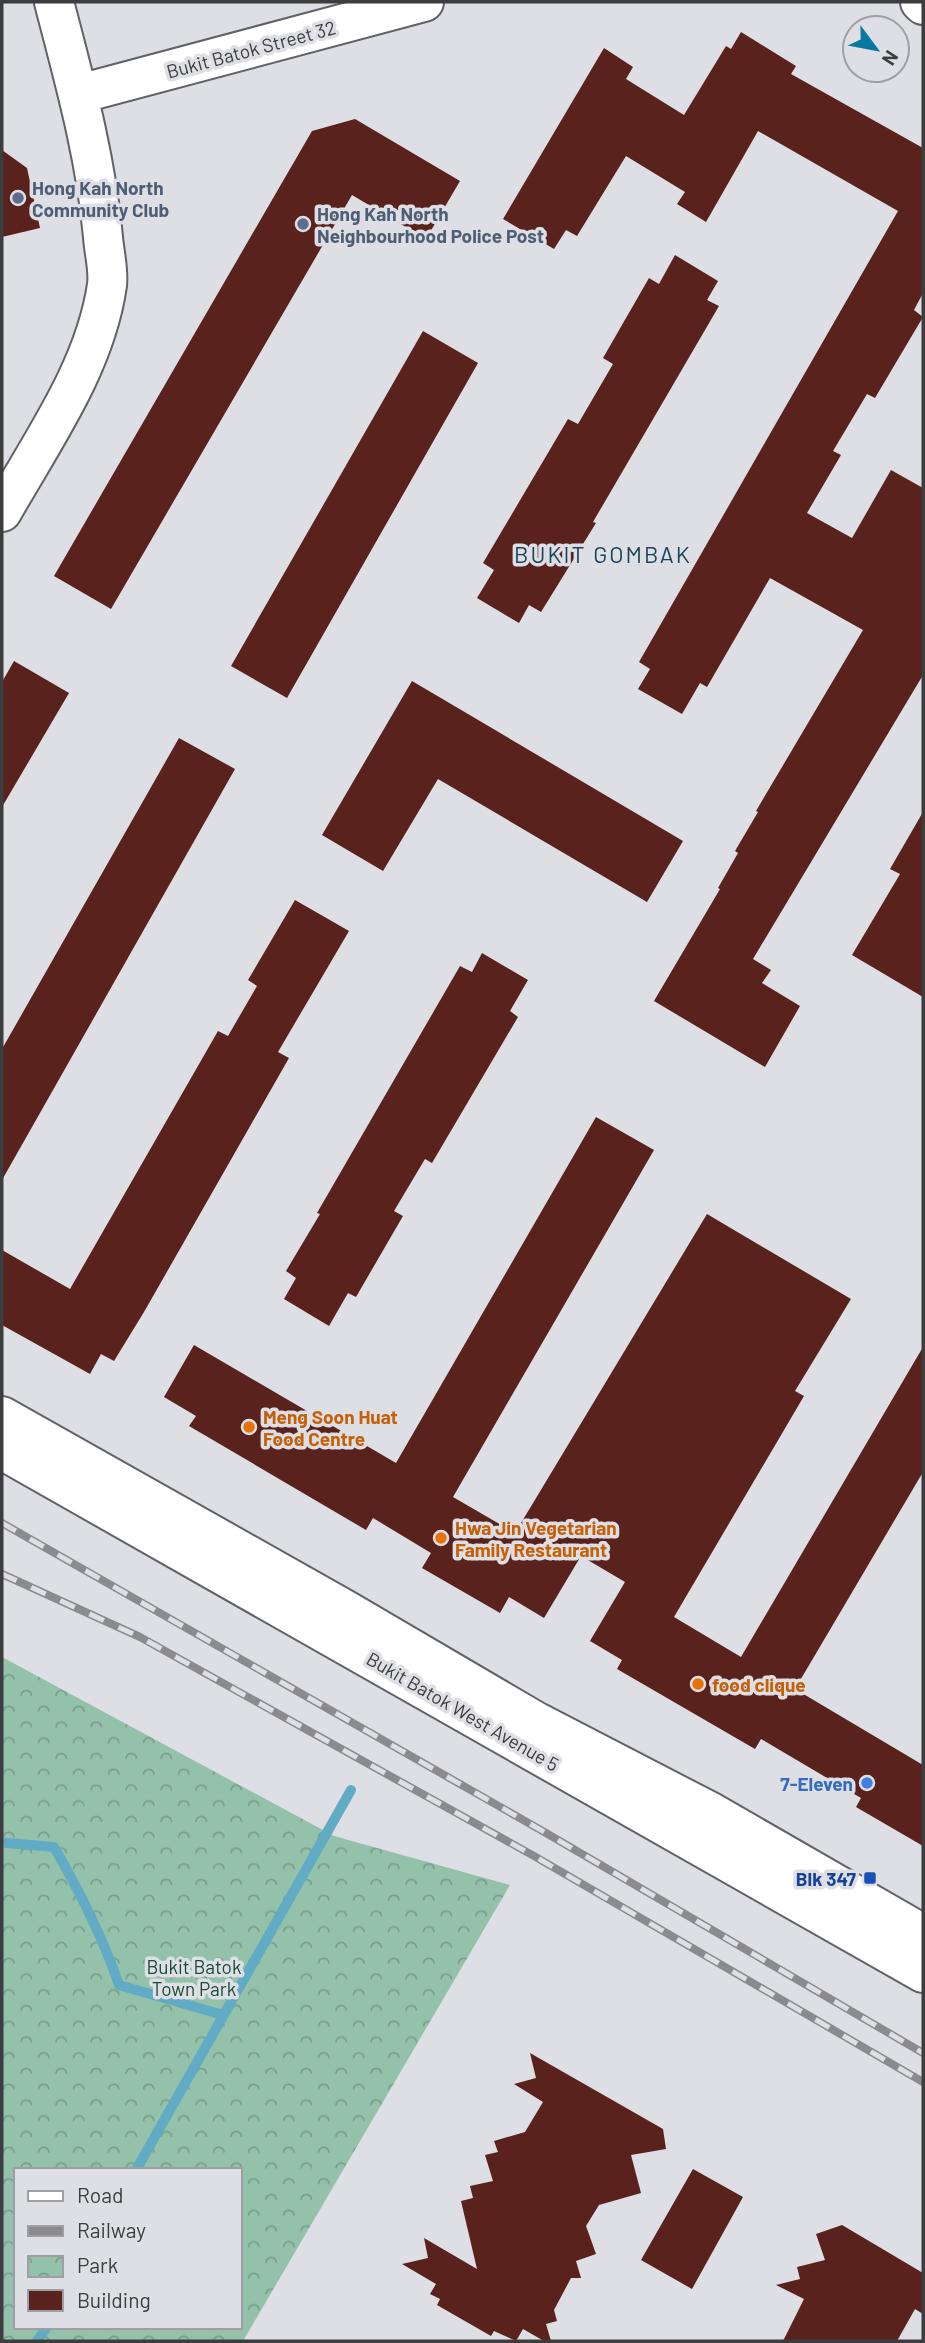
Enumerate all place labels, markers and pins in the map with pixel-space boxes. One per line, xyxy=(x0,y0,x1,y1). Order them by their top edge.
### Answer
place label: Hong Kah North Community Club xyxy=(32,176,169,221)
marker: Hong Kah North Community Club xyxy=(10,190,26,206)
place label: Hong Kah North Neighbourhood Police Post xyxy=(317,202,544,247)
marker: Hong Kah North Neighbourhood Police Post xyxy=(295,216,311,232)
place label: Meng Soon Huat Food Centre xyxy=(263,1405,398,1450)
marker: Meng Soon Huat Food Centre xyxy=(241,1419,257,1435)
place label: Hwa Jin Vegetarian Family Restaurant xyxy=(455,1516,617,1561)
marker: Hwa Jin Vegetarian Family Restaurant xyxy=(433,1530,449,1546)
place label: food clique xyxy=(712,1673,806,1696)
marker: food clique xyxy=(690,1676,706,1692)
place label: 7-Eleven xyxy=(780,1772,853,1795)
marker: 7-Eleven xyxy=(859,1775,875,1791)
place label: Blk 347 xyxy=(796,1867,857,1890)
marker: Blk 347 xyxy=(862,1870,878,1886)

